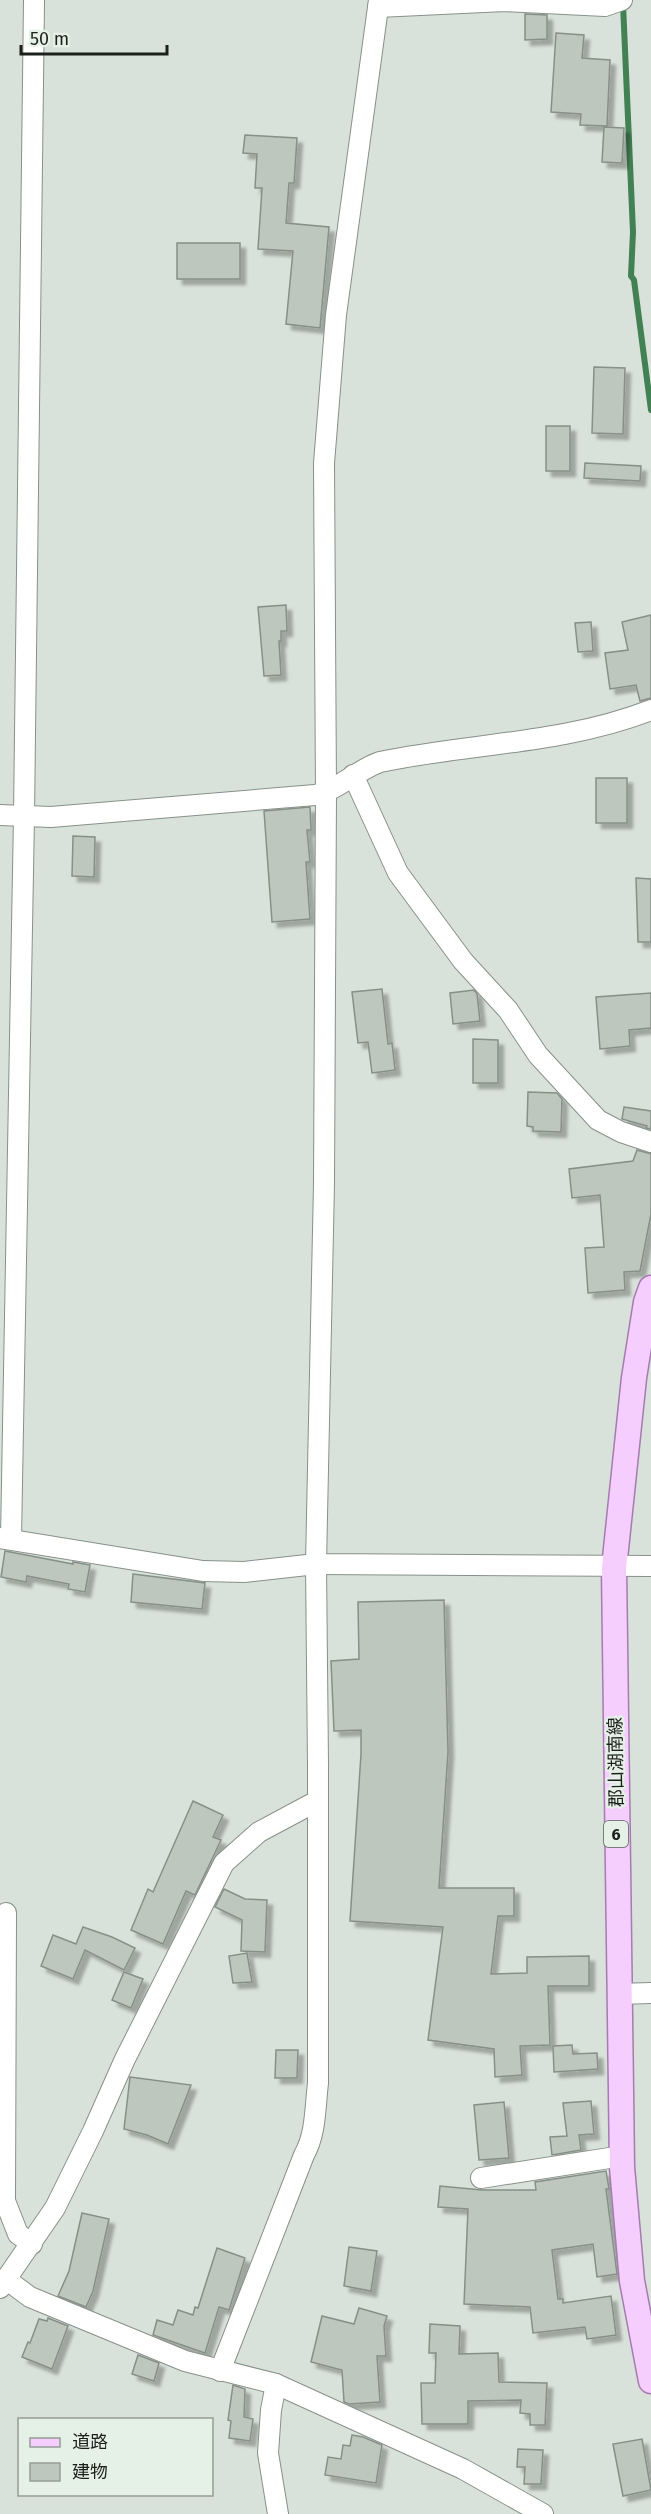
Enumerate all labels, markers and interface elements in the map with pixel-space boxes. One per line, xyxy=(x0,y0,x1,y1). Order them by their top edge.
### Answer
scale bar xyxy=(21,18,166,56)
text: 50 m xyxy=(30,28,69,50)
street label: 郡山湖南線 xyxy=(604,1717,628,1807)
road number: 6 xyxy=(604,1821,628,1847)
legend xyxy=(18,2418,213,2496)
text: 道路 xyxy=(72,2431,108,2453)
text: 建物 xyxy=(72,2461,108,2483)

